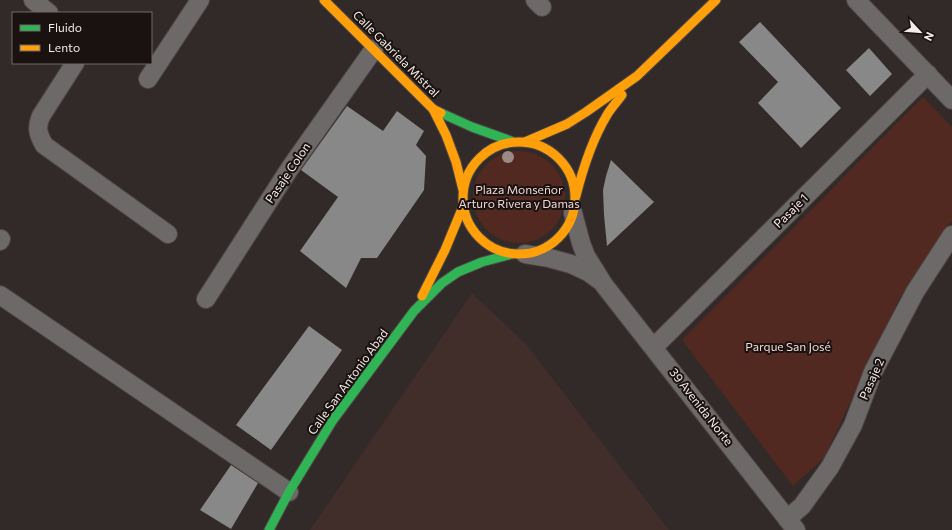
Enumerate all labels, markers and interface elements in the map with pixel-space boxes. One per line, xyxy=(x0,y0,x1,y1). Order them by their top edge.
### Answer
street label: Calle Gabriela Mistral xyxy=(351,7,443,99)
legend xyxy=(12,12,152,64)
north arrow xyxy=(900,12,940,52)
text: Fluido xyxy=(48,20,82,34)
text: N xyxy=(922,30,937,43)
text: Lento xyxy=(48,40,80,54)
street label: Pasaje Colon xyxy=(262,140,312,205)
park label: Plaza Monseñor Arturo Rivera y Damas xyxy=(458,182,580,210)
street label: Pasaje 1 xyxy=(770,190,810,230)
street label: Calle San Antonio Abad xyxy=(304,326,390,437)
park label: Parque San José xyxy=(745,339,831,354)
street label: Pasaje 2 xyxy=(856,355,887,401)
street label: 39 Avenida Norte xyxy=(667,365,736,448)

